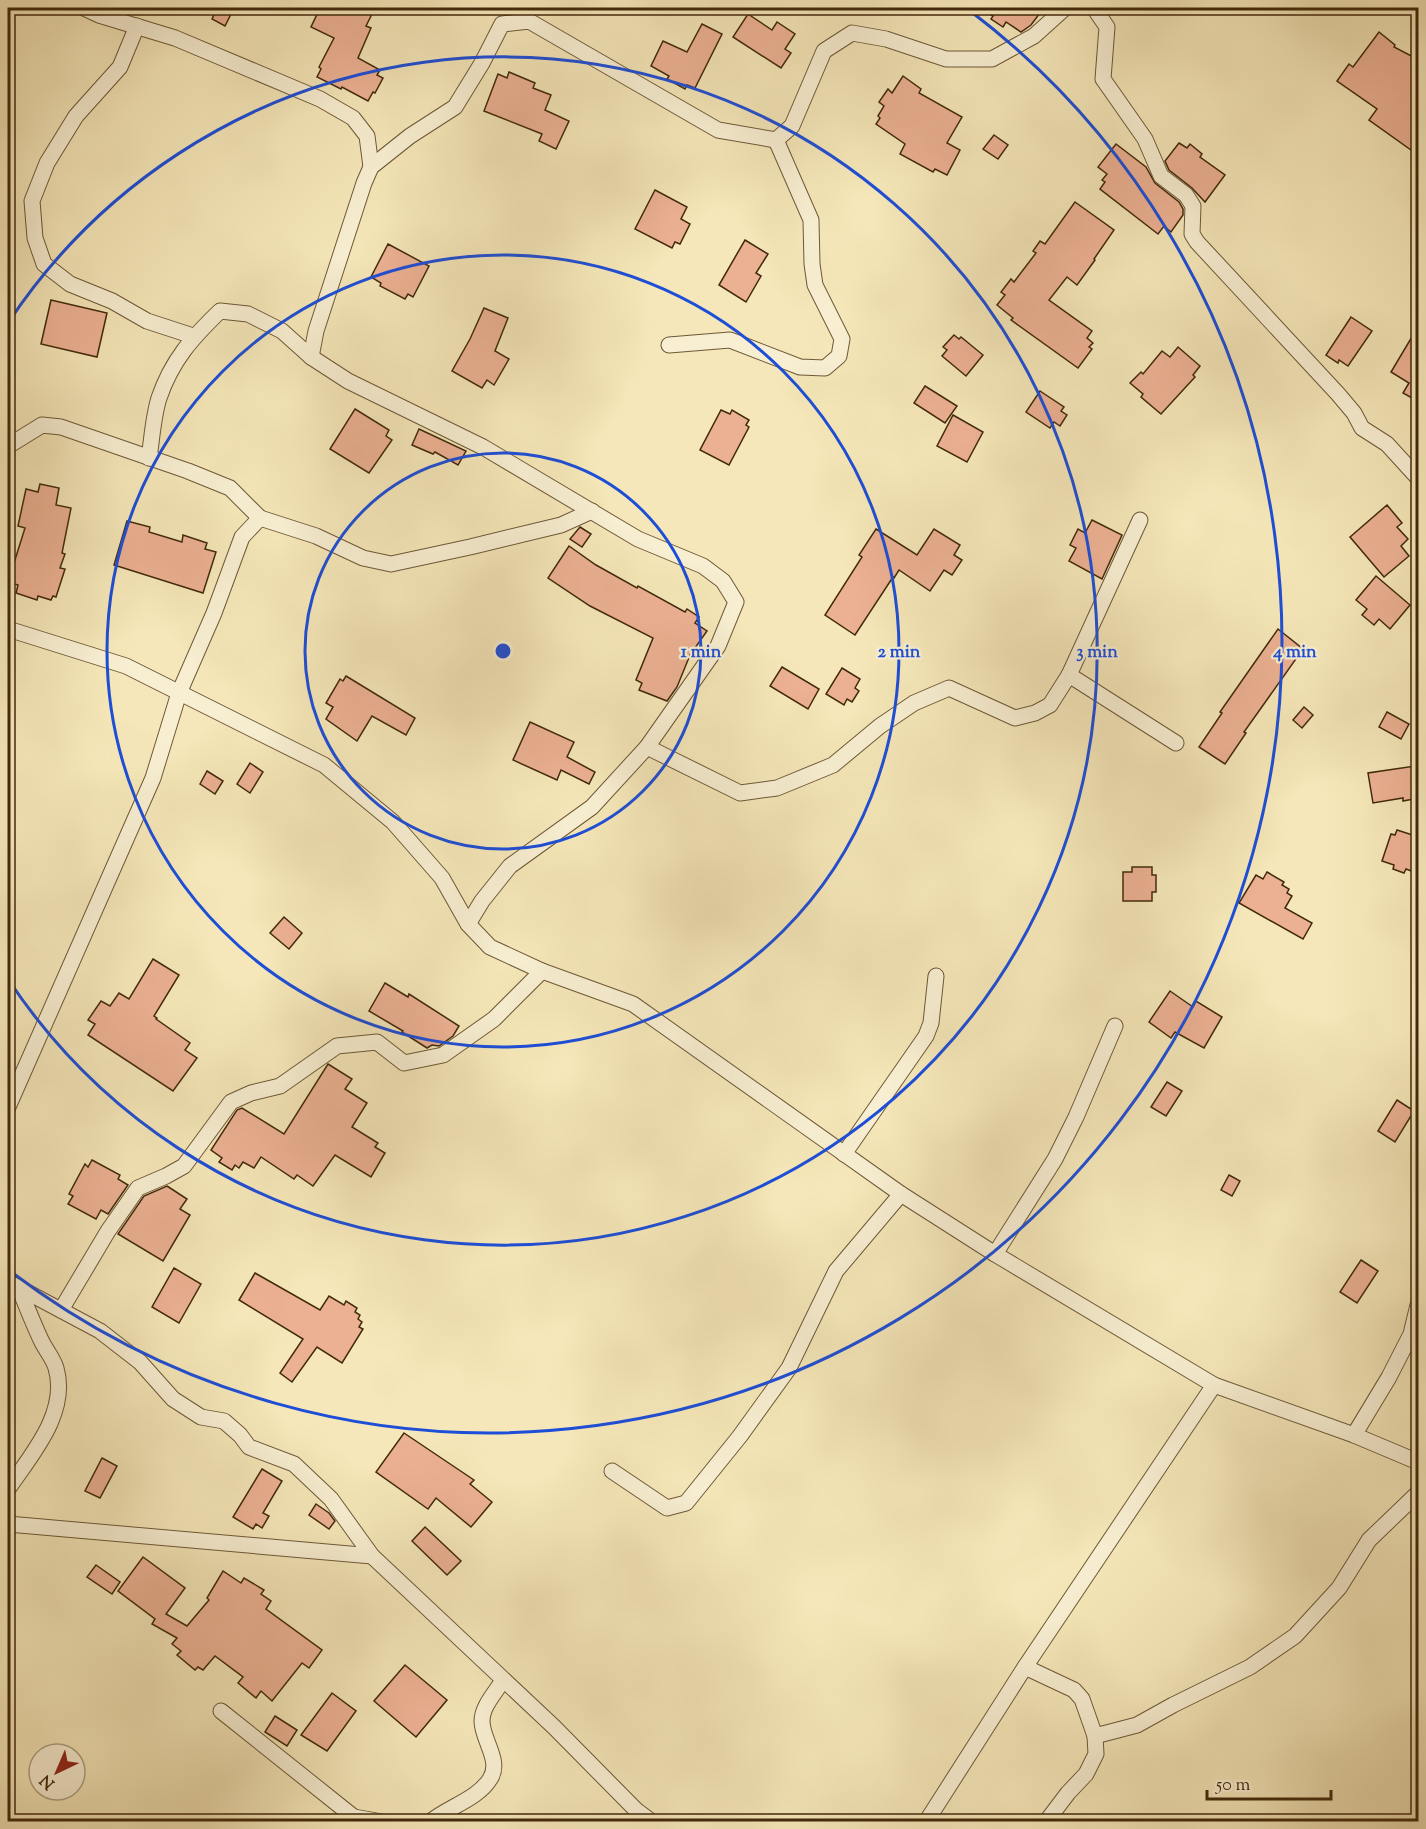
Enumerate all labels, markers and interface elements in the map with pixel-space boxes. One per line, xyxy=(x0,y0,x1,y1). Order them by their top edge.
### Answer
text: 1 min xyxy=(681,640,722,666)
text: 2 min xyxy=(878,640,921,666)
text: 3 min xyxy=(1076,640,1118,666)
text: 4 min xyxy=(1272,640,1317,666)
centre of rings xyxy=(493,641,513,661)
north arrow xyxy=(27,1742,87,1802)
scale bar xyxy=(1207,1763,1332,1801)
text: N xyxy=(36,1768,61,1794)
text: 50 m xyxy=(1215,1773,1251,1799)

